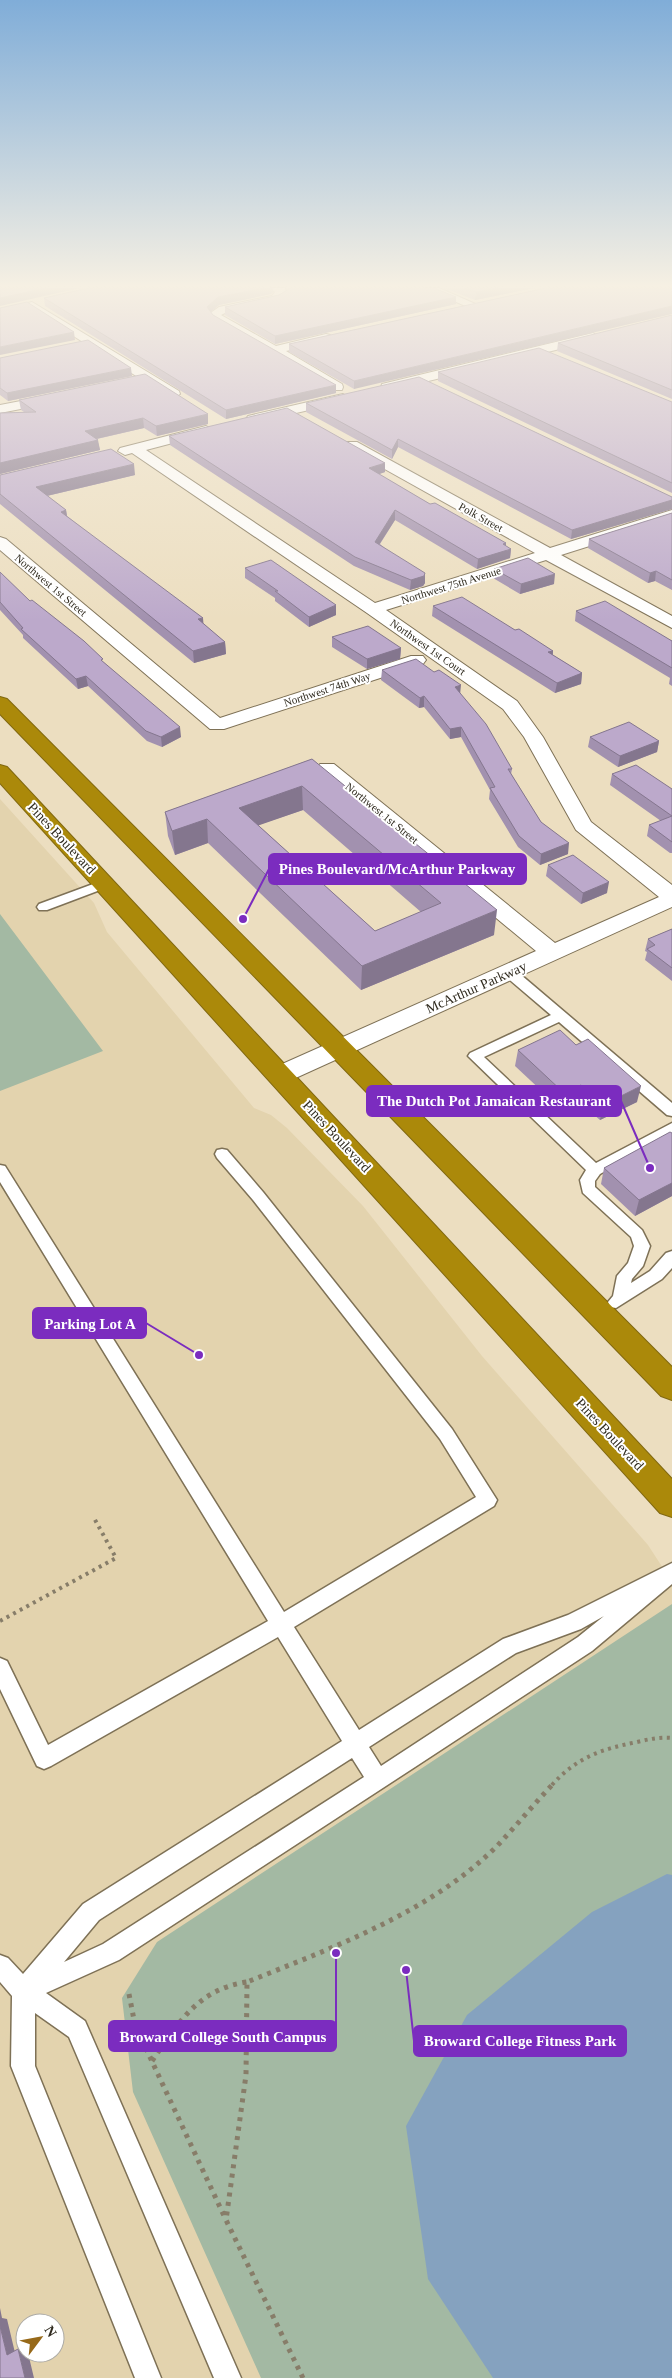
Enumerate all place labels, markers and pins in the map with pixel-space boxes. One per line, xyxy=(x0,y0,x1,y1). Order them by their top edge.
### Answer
callout: Pines Boulevard/McArthur Parkway xyxy=(269,854,526,884)
callout: The Dutch Pot Jamaican Restaurant xyxy=(367,1086,621,1116)
callout: Parking Lot A xyxy=(33,1308,146,1338)
callout: Broward College South Campus xyxy=(109,2021,336,2051)
callout: Broward College Fitness Park xyxy=(414,2026,626,2056)

